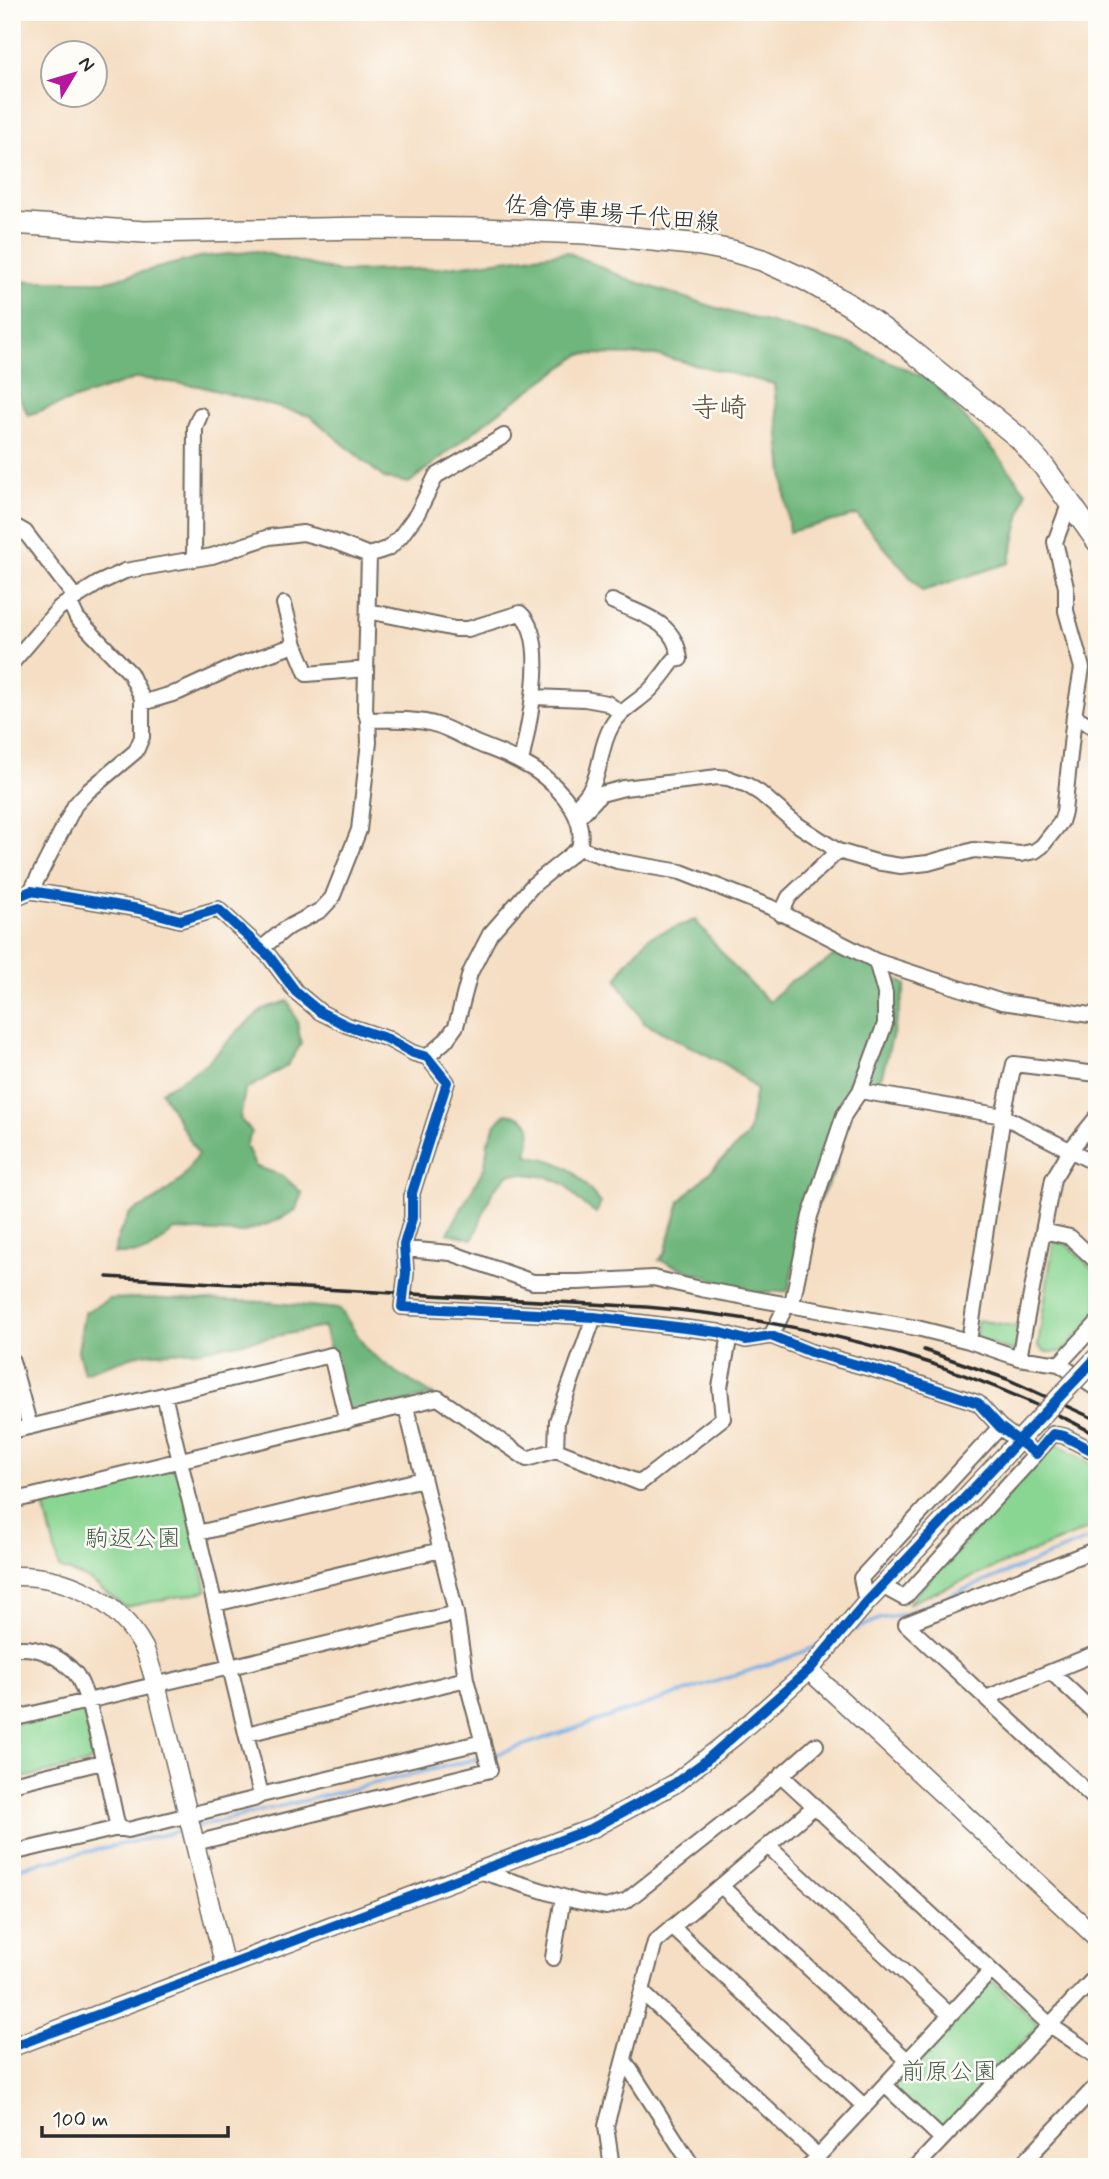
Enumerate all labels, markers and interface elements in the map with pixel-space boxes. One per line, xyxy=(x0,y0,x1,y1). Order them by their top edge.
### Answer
north arrow xyxy=(38,38,108,108)
text: N xyxy=(72,52,100,77)
street label: 佐倉停車場千代田線 xyxy=(503,190,721,239)
district label: 寺崎 xyxy=(691,391,747,428)
park label: 駒返公園 xyxy=(85,1524,181,1555)
park label: 前原公園 xyxy=(901,2057,997,2088)
scale bar xyxy=(42,2095,228,2139)
text: 100 m xyxy=(52,2106,108,2134)

